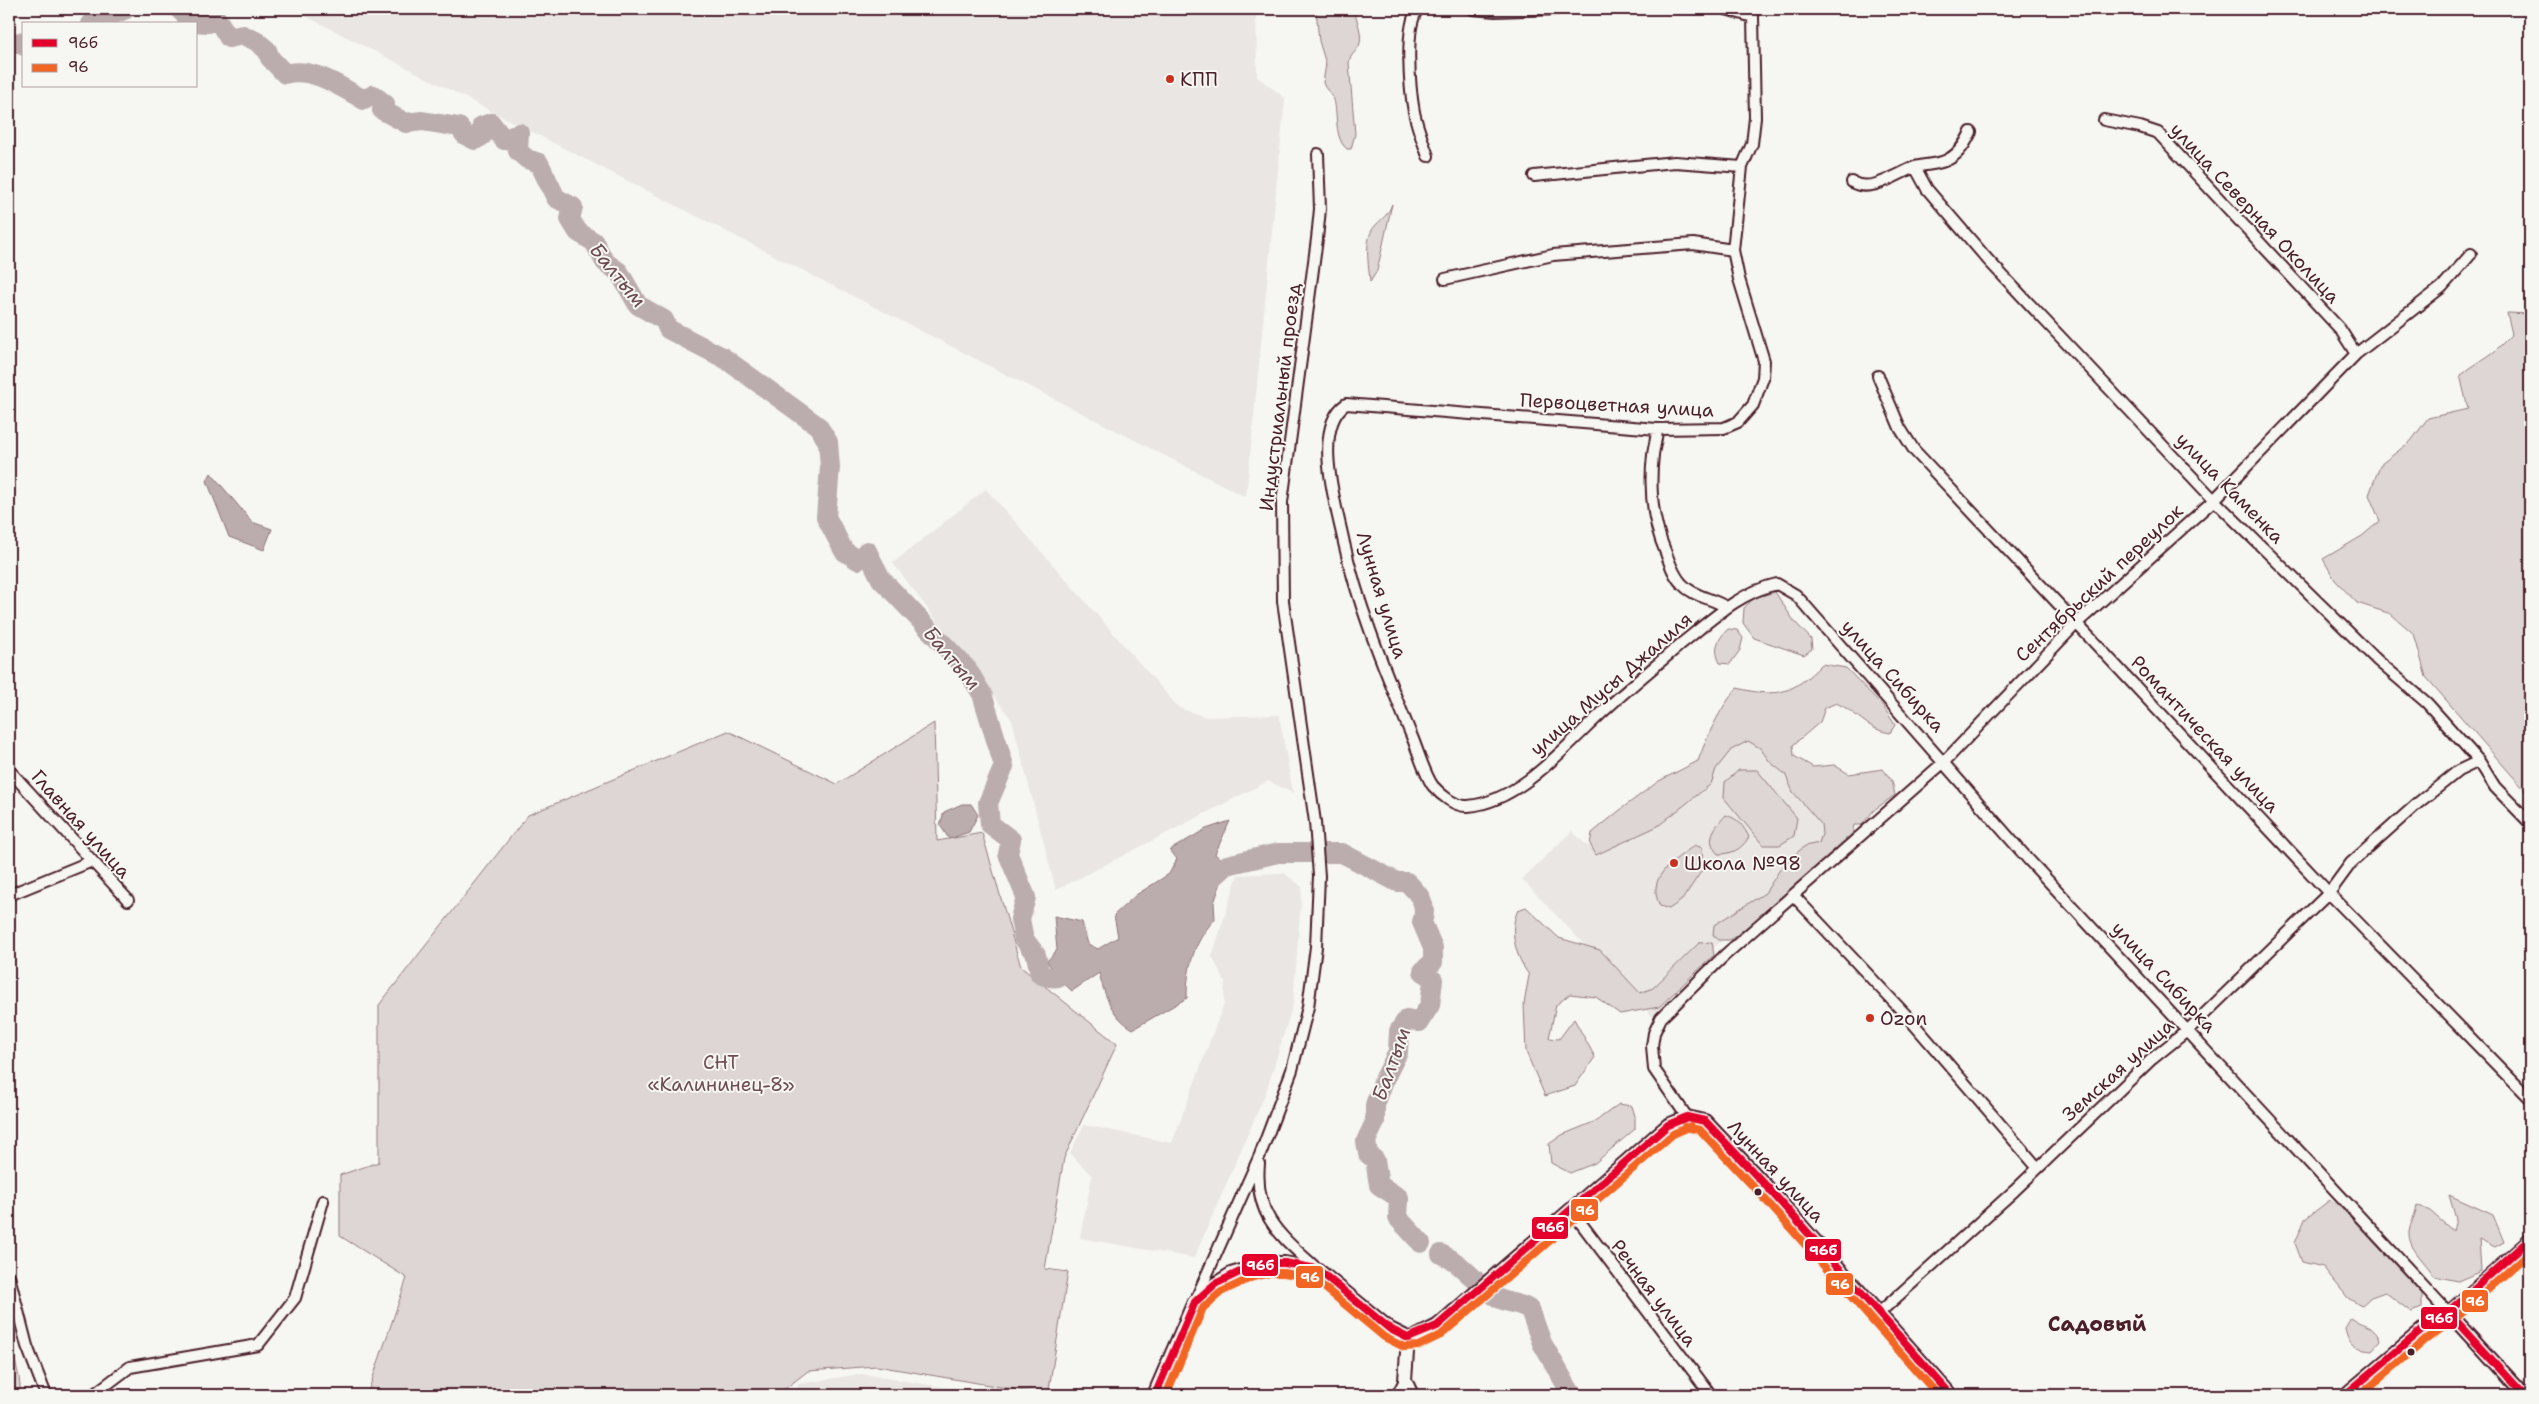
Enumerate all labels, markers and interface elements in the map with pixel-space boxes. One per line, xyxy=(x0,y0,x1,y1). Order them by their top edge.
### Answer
legend xyxy=(22,22,198,88)
text: 96б xyxy=(68,33,98,53)
text: 96 xyxy=(68,57,89,77)
place label: КПП xyxy=(1180,67,1218,92)
marker: КПП xyxy=(1164,73,1176,85)
street label: улица Северная Околица xyxy=(2165,117,2345,309)
water label: Балтым xyxy=(584,237,652,313)
street label: Индустриальный проезд xyxy=(1254,281,1306,513)
street label: Первоцветная улица xyxy=(1519,387,1715,423)
street label: улица Каменка xyxy=(2170,427,2290,549)
street label: Сентябрьский переулок xyxy=(2010,499,2188,667)
street label: Лунная улица xyxy=(1351,528,1413,662)
street label: улица Мусы Джалиля xyxy=(1525,607,1697,761)
street label: улица Сибирка xyxy=(1836,614,1950,738)
water label: Балтым xyxy=(918,620,986,696)
street label: Романтическая улица xyxy=(2125,650,2285,818)
street label: Главная улица xyxy=(26,765,136,884)
place label: Школа №98 xyxy=(1684,851,1801,876)
marker: Школа №98 xyxy=(1668,857,1680,869)
street label: улица Сибирка xyxy=(2106,916,2222,1038)
place label: Ozon xyxy=(1880,1006,1927,1031)
marker: Ozon xyxy=(1864,1012,1876,1024)
street label: Земская улица xyxy=(2057,1013,2179,1127)
water label: Балтым xyxy=(1366,1024,1416,1104)
park label: СНТ «Калининец-8» xyxy=(647,1050,795,1097)
street label: Лунная улица xyxy=(1722,1114,1830,1228)
unlabelled marker xyxy=(1753,1187,1763,1197)
line badge: 96 xyxy=(1570,1198,1599,1222)
text: 96 xyxy=(1575,1201,1595,1219)
line badge: 96б xyxy=(1531,1216,1569,1240)
text: 96б xyxy=(1536,1218,1564,1236)
street label: Речная улица xyxy=(1606,1234,1703,1352)
line badge: 96б xyxy=(1804,1238,1842,1262)
text: 96б xyxy=(1809,1241,1837,1259)
line badge: 96б xyxy=(1241,1253,1279,1277)
text: 96б xyxy=(1246,1256,1274,1274)
line badge: 96 xyxy=(1295,1265,1324,1289)
text: 96 xyxy=(1300,1268,1320,1286)
line badge: 96 xyxy=(1825,1272,1854,1296)
text: 96 xyxy=(1830,1275,1850,1293)
line badge: 96 xyxy=(2461,1289,2489,1313)
text: 96 xyxy=(2465,1292,2485,1310)
line badge: 96б xyxy=(2420,1306,2458,1330)
text: 96б xyxy=(2425,1309,2453,1327)
district label: Садовый xyxy=(2048,1310,2147,1338)
unlabelled marker xyxy=(2406,1347,2416,1357)

